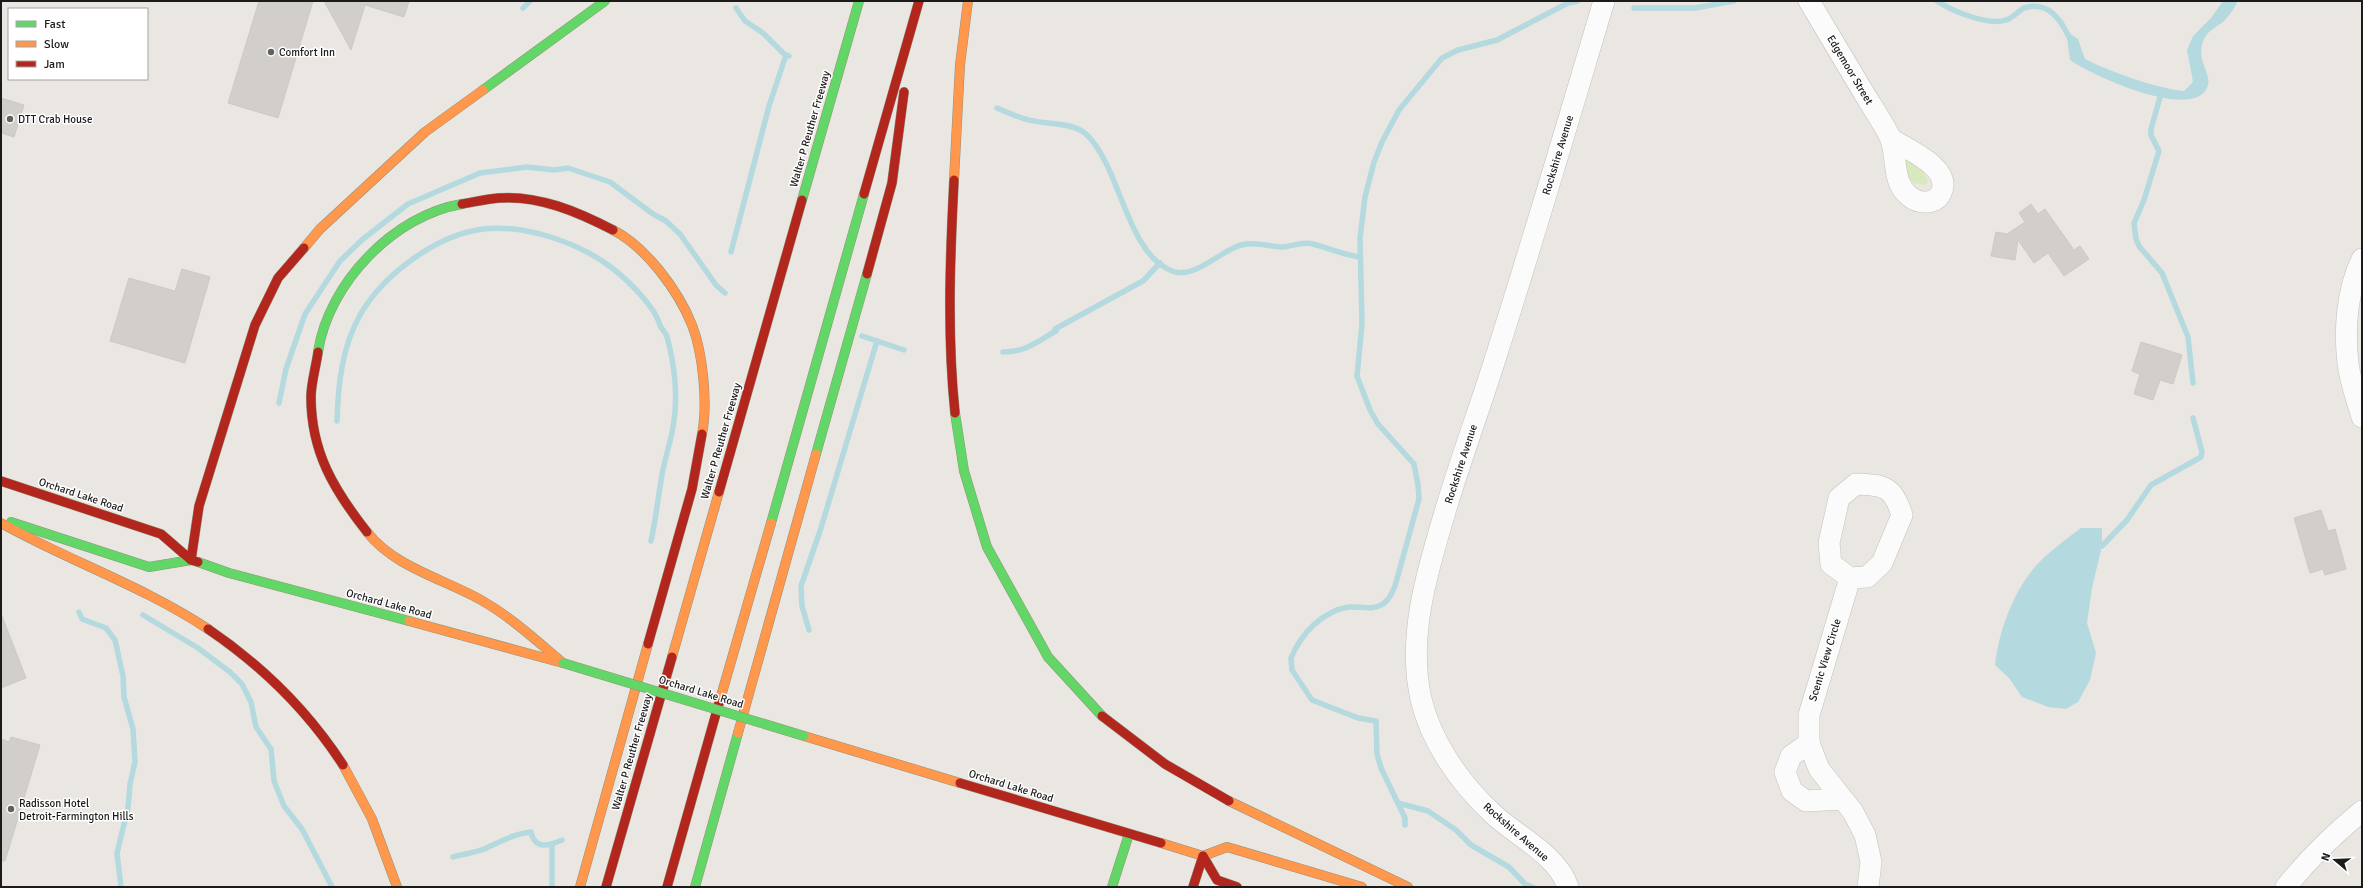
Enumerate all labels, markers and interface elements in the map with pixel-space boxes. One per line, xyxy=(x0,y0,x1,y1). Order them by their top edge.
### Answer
legend xyxy=(8,8,148,80)
text: Fast xyxy=(44,17,65,32)
street label: Edgemoor Street xyxy=(1824,33,1876,107)
text: Slow xyxy=(44,37,69,52)
place label: Comfort Inn xyxy=(279,46,335,59)
marker: Comfort Inn xyxy=(266,47,276,57)
text: Jam xyxy=(44,57,65,72)
street label: Walter P Reuther Freeway xyxy=(787,69,833,189)
place label: DTT Crab House xyxy=(18,113,92,126)
street label: Rockshire Avenue xyxy=(1540,113,1576,197)
marker: DTT Crab House xyxy=(5,114,15,124)
street label: Walter P Reuther Freeway xyxy=(698,381,744,501)
street label: Rockshire Avenue xyxy=(1442,423,1480,505)
street label: Orchard Lake Road xyxy=(37,475,125,515)
street label: Orchard Lake Road xyxy=(345,586,433,622)
street label: Scenic View Circle xyxy=(1806,617,1844,703)
street label: Orchard Lake Road xyxy=(657,673,745,711)
street label: Walter P Reuther Freeway xyxy=(609,692,655,812)
street label: Orchard Lake Road xyxy=(967,767,1055,805)
place label: Radisson Hotel Detroit-Farmington Hills xyxy=(19,797,134,823)
street label: Rockshire Avenue xyxy=(1480,800,1552,864)
marker: Radisson Hotel Detroit-Farmington Hills xyxy=(6,804,16,814)
north arrow xyxy=(2315,840,2355,880)
text: N xyxy=(2319,851,2333,863)

